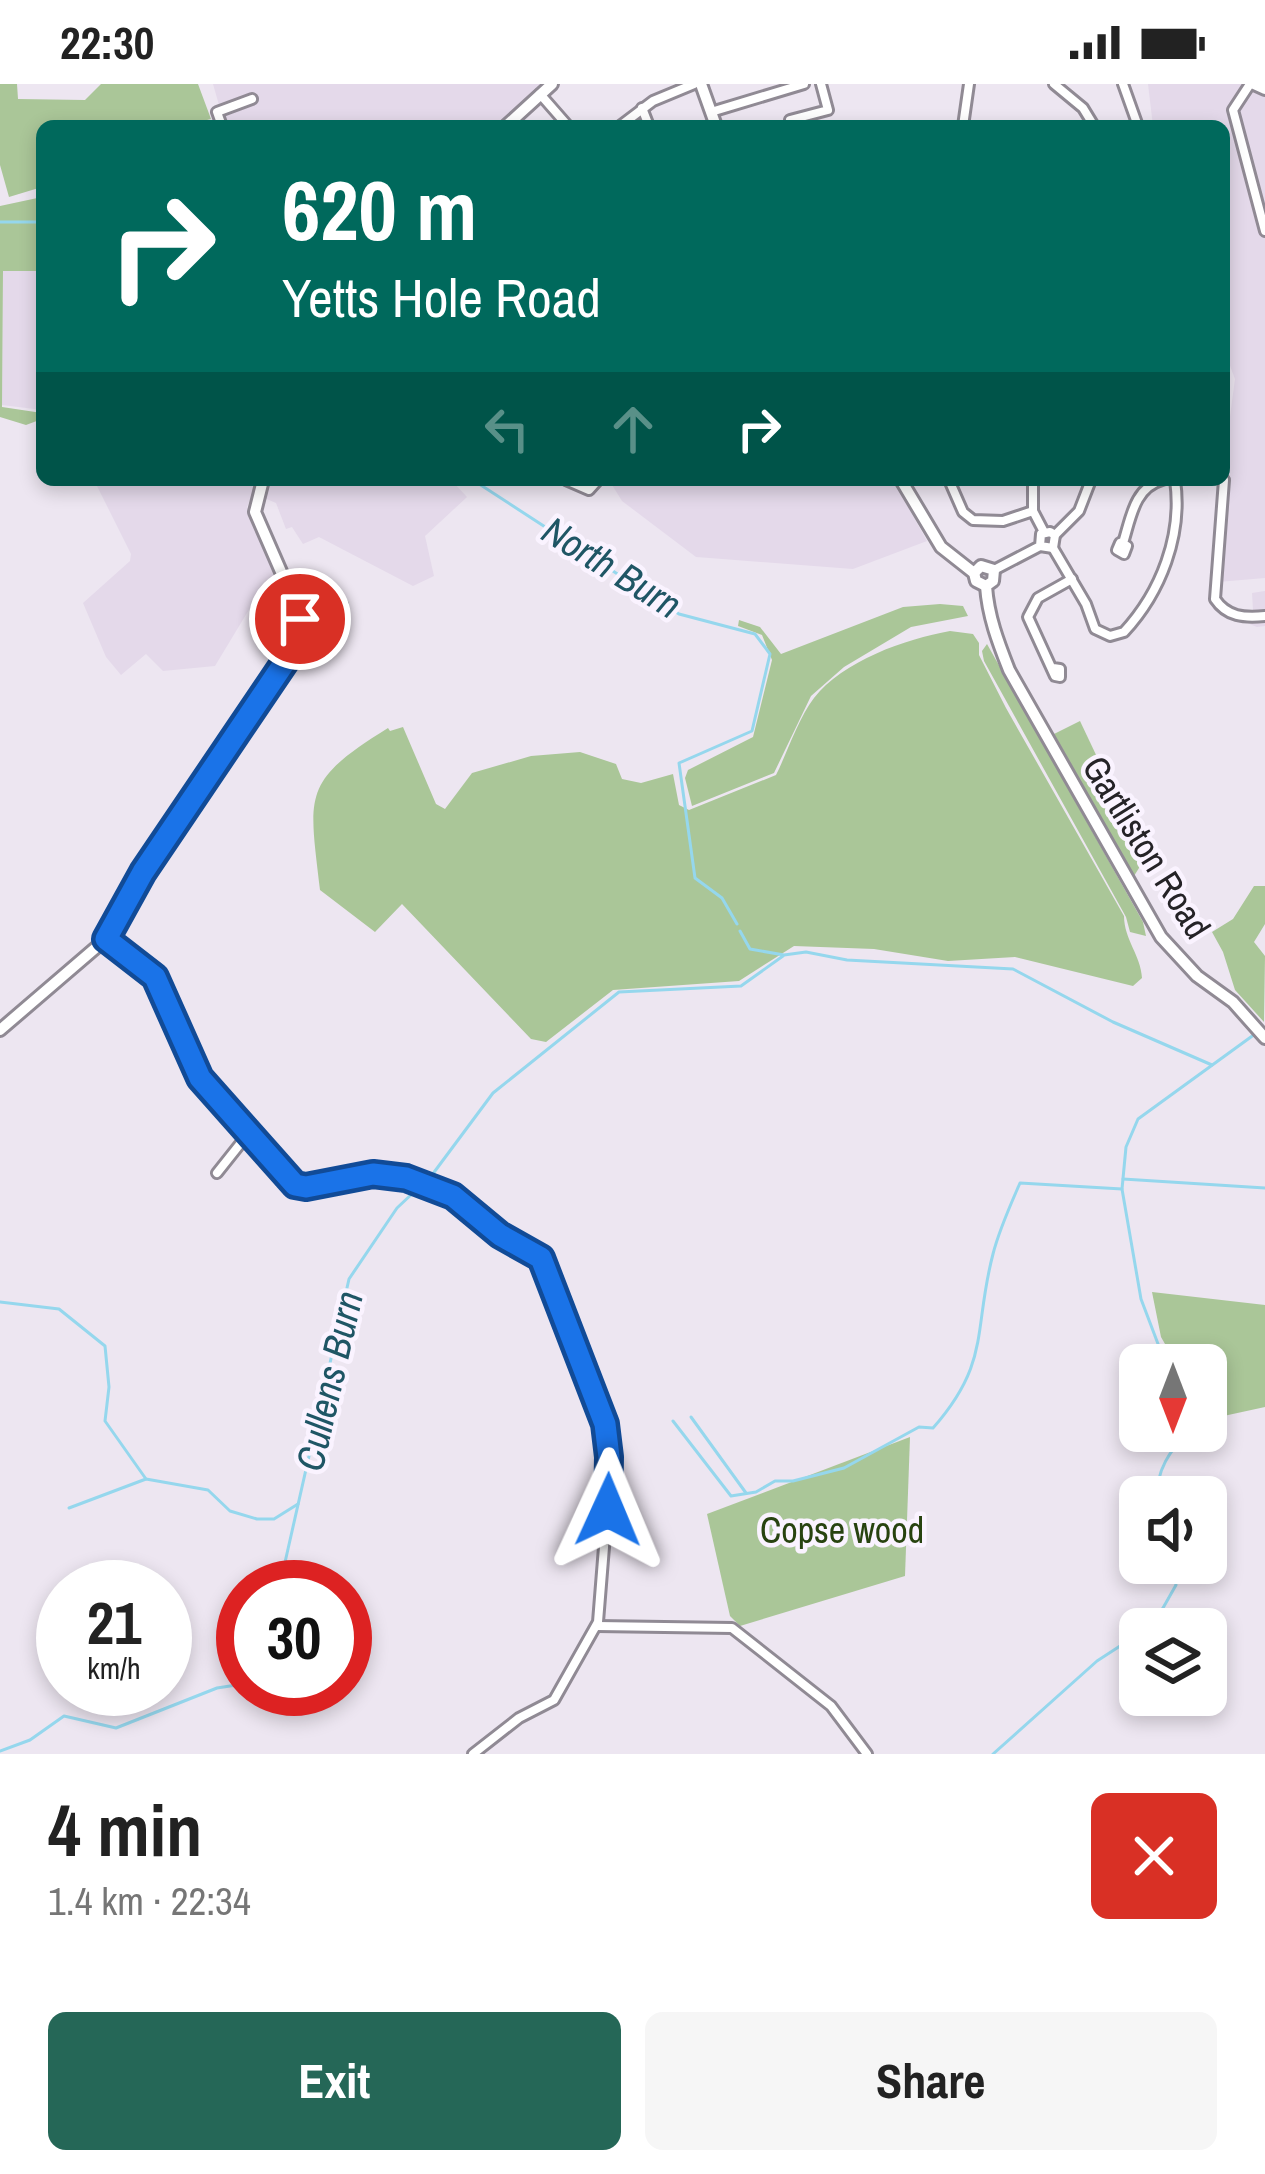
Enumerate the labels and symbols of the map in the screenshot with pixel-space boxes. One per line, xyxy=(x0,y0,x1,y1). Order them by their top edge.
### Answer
water label: North Burn xyxy=(533,504,691,630)
pin xyxy=(249,568,351,670)
street label: Gartliston Road xyxy=(1072,747,1222,947)
water label: Cullens Burn xyxy=(283,1286,375,1476)
north arrow xyxy=(1119,1344,1227,1452)
position arrow xyxy=(545,1447,671,1573)
park label: Copse wood xyxy=(760,1506,924,1554)
speed limit sign: 30 xyxy=(216,1560,372,1716)

